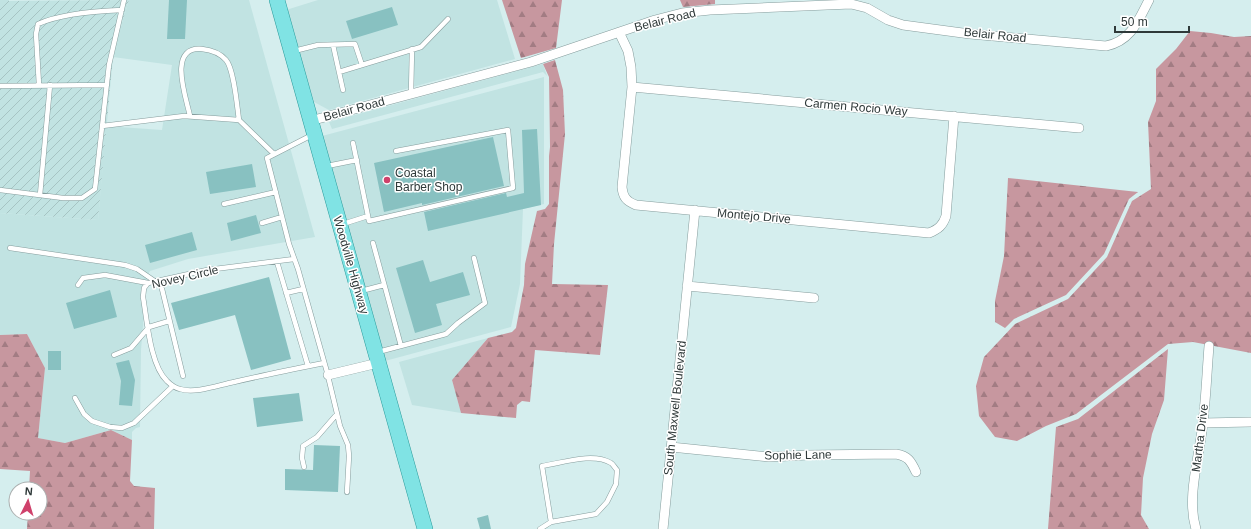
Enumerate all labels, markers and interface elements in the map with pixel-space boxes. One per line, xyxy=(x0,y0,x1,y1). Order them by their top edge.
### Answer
street label: Belair Road xyxy=(633,6,697,34)
scale bar xyxy=(1115,8,1189,34)
text: 50 m xyxy=(1121,15,1148,29)
street label: Belair Road xyxy=(963,25,1027,45)
street label: Belair Road xyxy=(322,94,386,124)
street label: Carmen Rocio Way xyxy=(804,96,908,118)
place label: Coastal Barber Shop xyxy=(395,166,463,194)
marker: Coastal Barber Shop xyxy=(382,175,392,185)
street label: Montejo Drive xyxy=(717,206,792,226)
street label: Woodville Highway xyxy=(330,214,372,316)
street label: Novey Circle xyxy=(150,262,220,291)
street label: South Maxwell Boulevard xyxy=(661,340,689,476)
street label: Martha Drive xyxy=(1189,403,1211,473)
street label: Sophie Lane xyxy=(764,447,832,463)
north arrow xyxy=(8,481,48,521)
text: N xyxy=(24,485,33,497)

